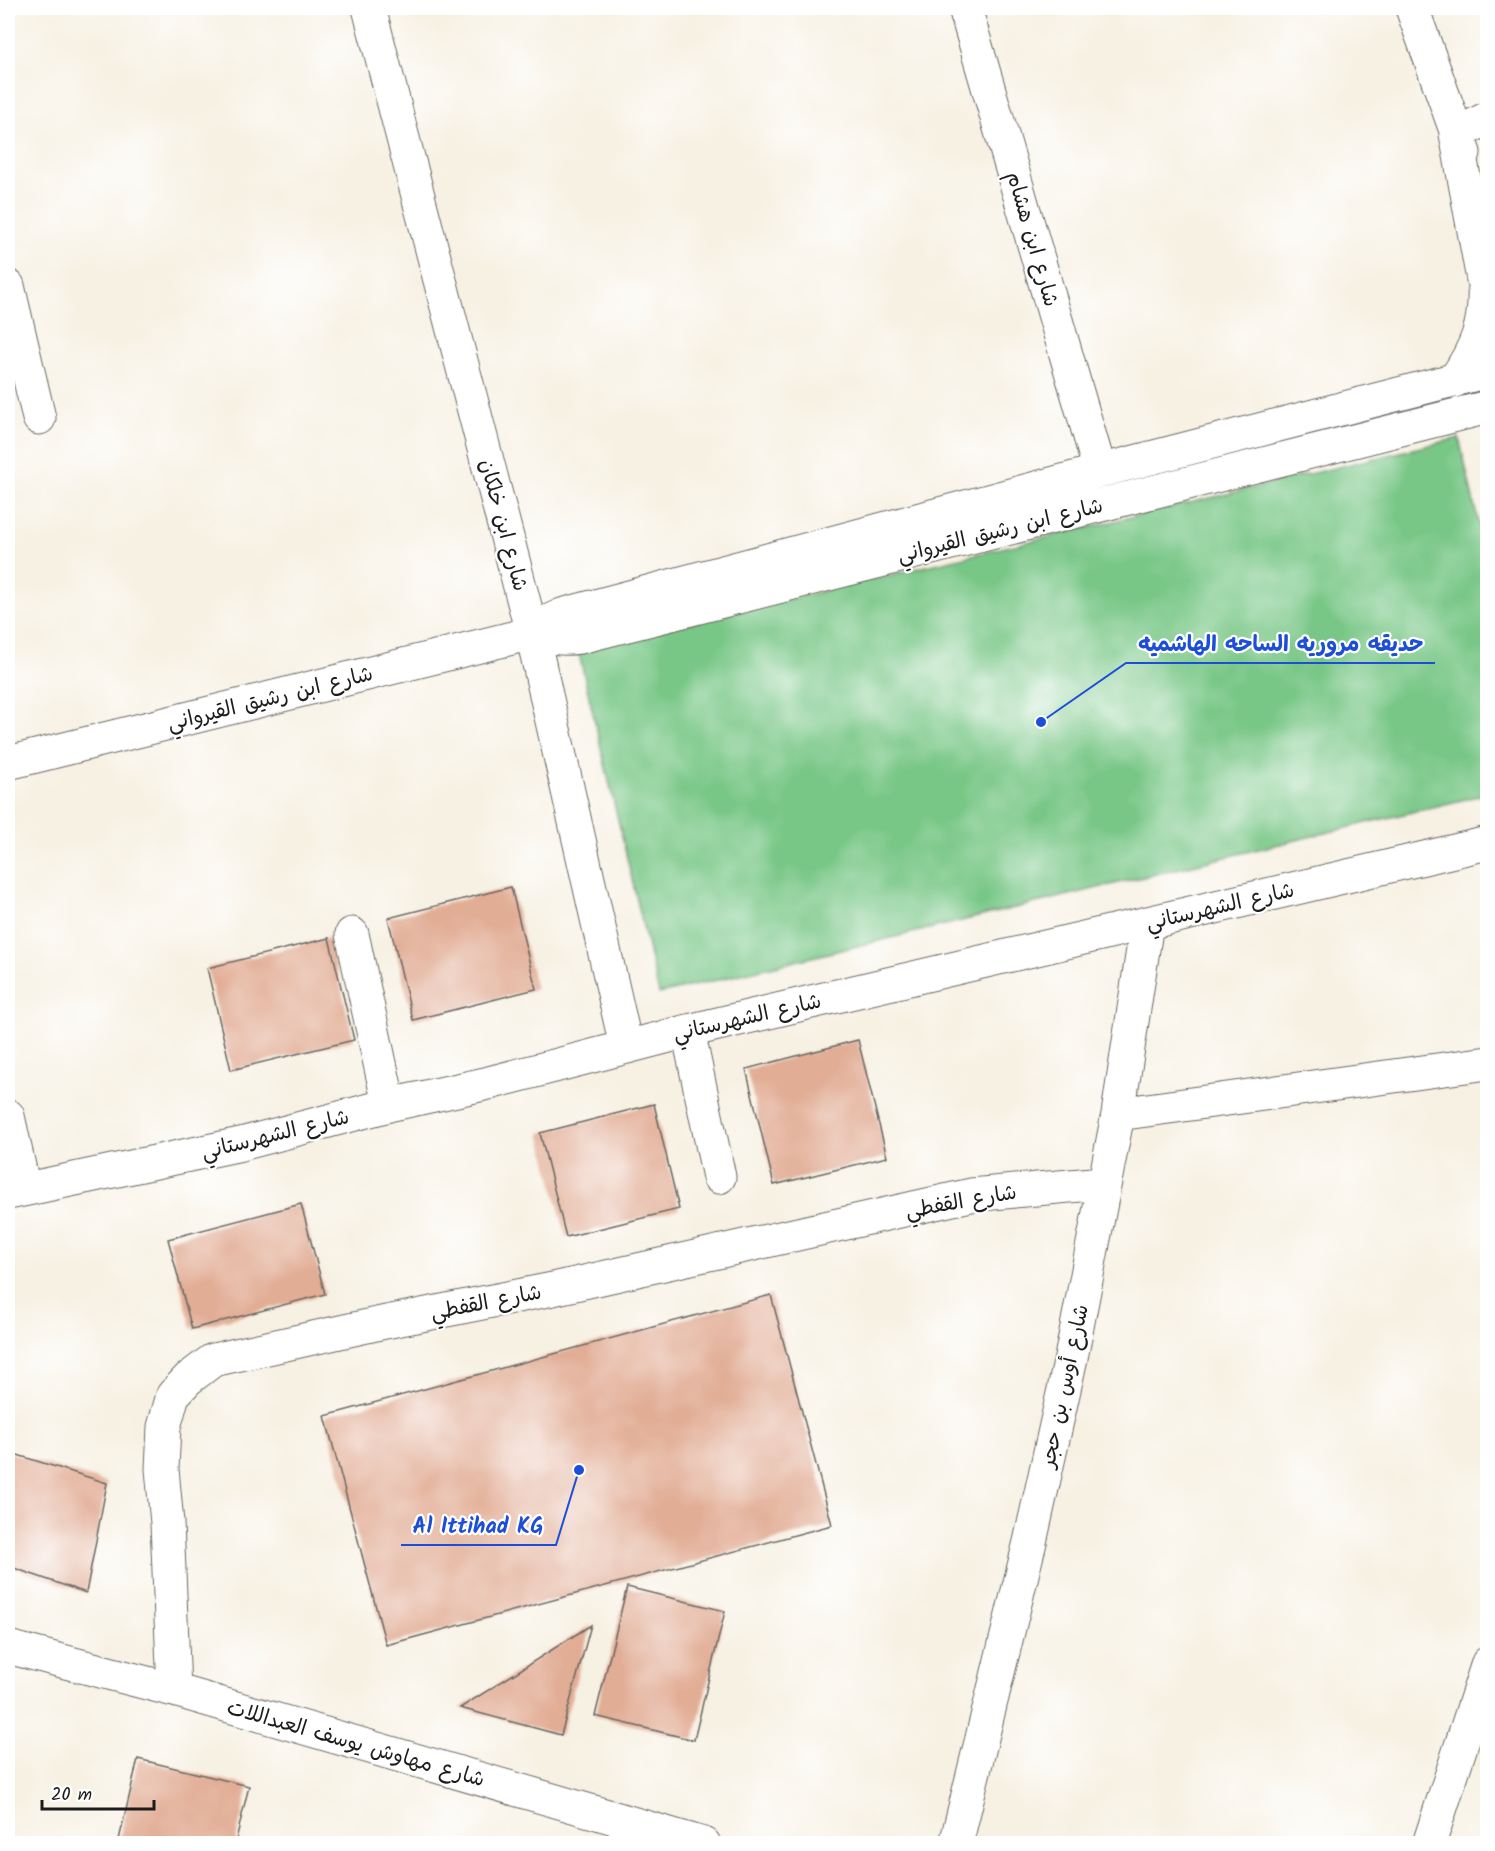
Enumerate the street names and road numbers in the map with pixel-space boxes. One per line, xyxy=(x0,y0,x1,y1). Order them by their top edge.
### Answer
street label: شارع ابن هشام xyxy=(997,168,1067,311)
street label: شارع ابن خلكان xyxy=(469,456,536,595)
street label: شارع ابن رشيق القيرواني xyxy=(894,490,1107,574)
street label: شارع ابن رشيق القيرواني xyxy=(164,658,377,742)
street label: شارع الشهرستاني xyxy=(1143,874,1298,942)
street label: شارع الشهرستاني xyxy=(670,985,825,1053)
street label: شارع الشهرستاني xyxy=(198,1101,353,1171)
street label: شارع القفطي xyxy=(903,1176,1020,1229)
street label: شارع القفطي xyxy=(428,1277,545,1331)
street label: شارع أوس بن حجر xyxy=(1032,1302,1099,1473)
street label: شارع مهاوش يوسف العبداللات xyxy=(223,1692,488,1797)

